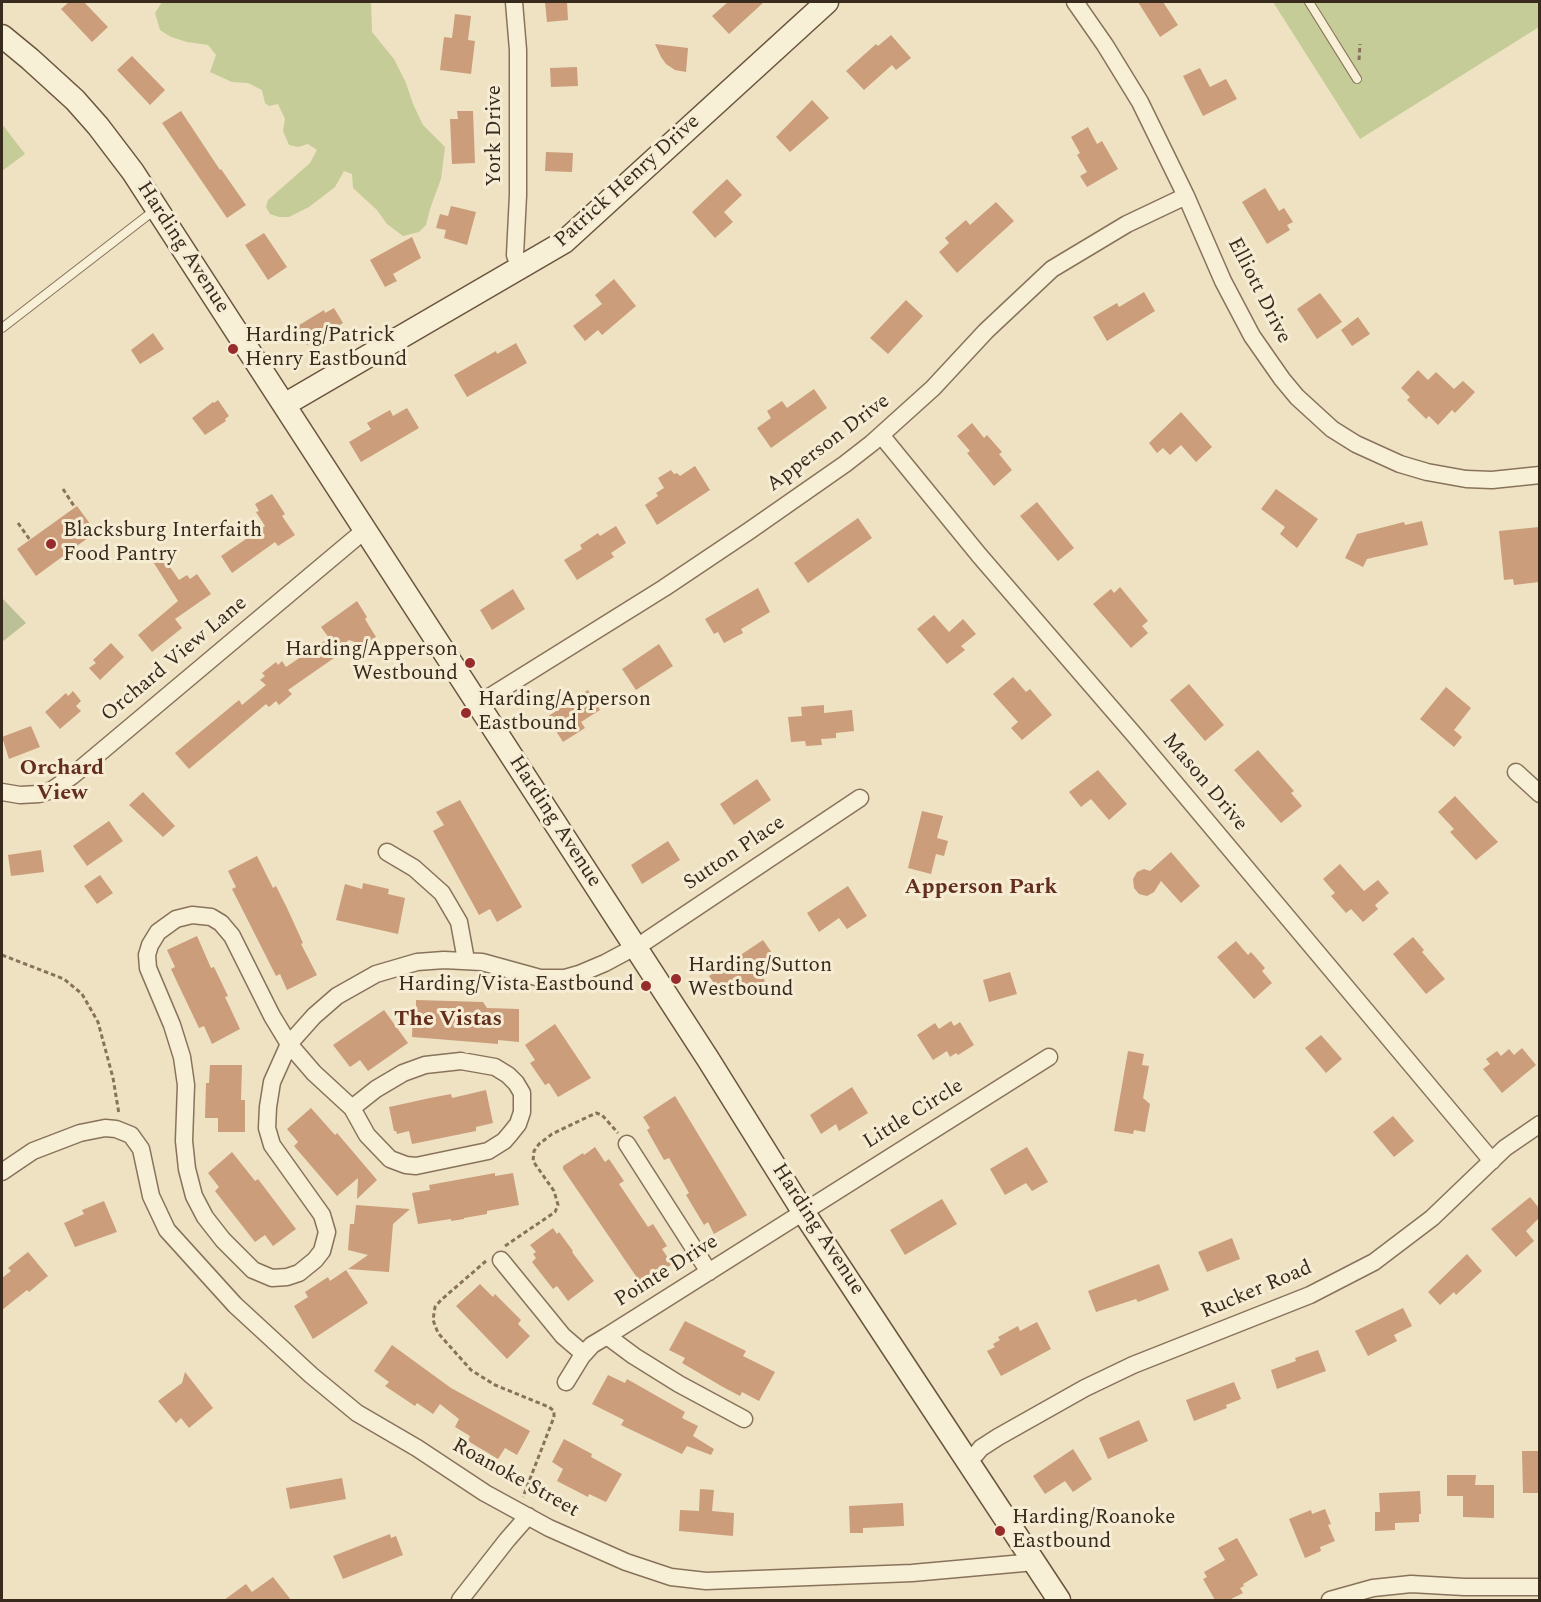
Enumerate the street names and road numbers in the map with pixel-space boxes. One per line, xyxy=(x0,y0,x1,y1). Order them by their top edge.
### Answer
street label: York Drive xyxy=(483,85,509,187)
street label: Patrick Henry Drive xyxy=(550,110,706,254)
street label: Harding Avenue xyxy=(130,177,234,319)
street label: Elliott Drive xyxy=(1221,234,1295,348)
street label: Apperson Drive xyxy=(763,390,895,498)
street label: Orchard View Lane xyxy=(97,592,253,728)
street label: Mason Drive xyxy=(1156,729,1252,837)
street label: Harding Avenue xyxy=(502,751,606,893)
street label: Sutton Place xyxy=(680,811,790,897)
street label: Little Circle xyxy=(859,1074,969,1156)
street label: Harding Avenue xyxy=(765,1159,869,1301)
street label: Pointe Drive xyxy=(611,1230,723,1314)
street label: Rucker Road xyxy=(1198,1256,1316,1326)
street label: Roanoke Street xyxy=(447,1434,583,1524)

